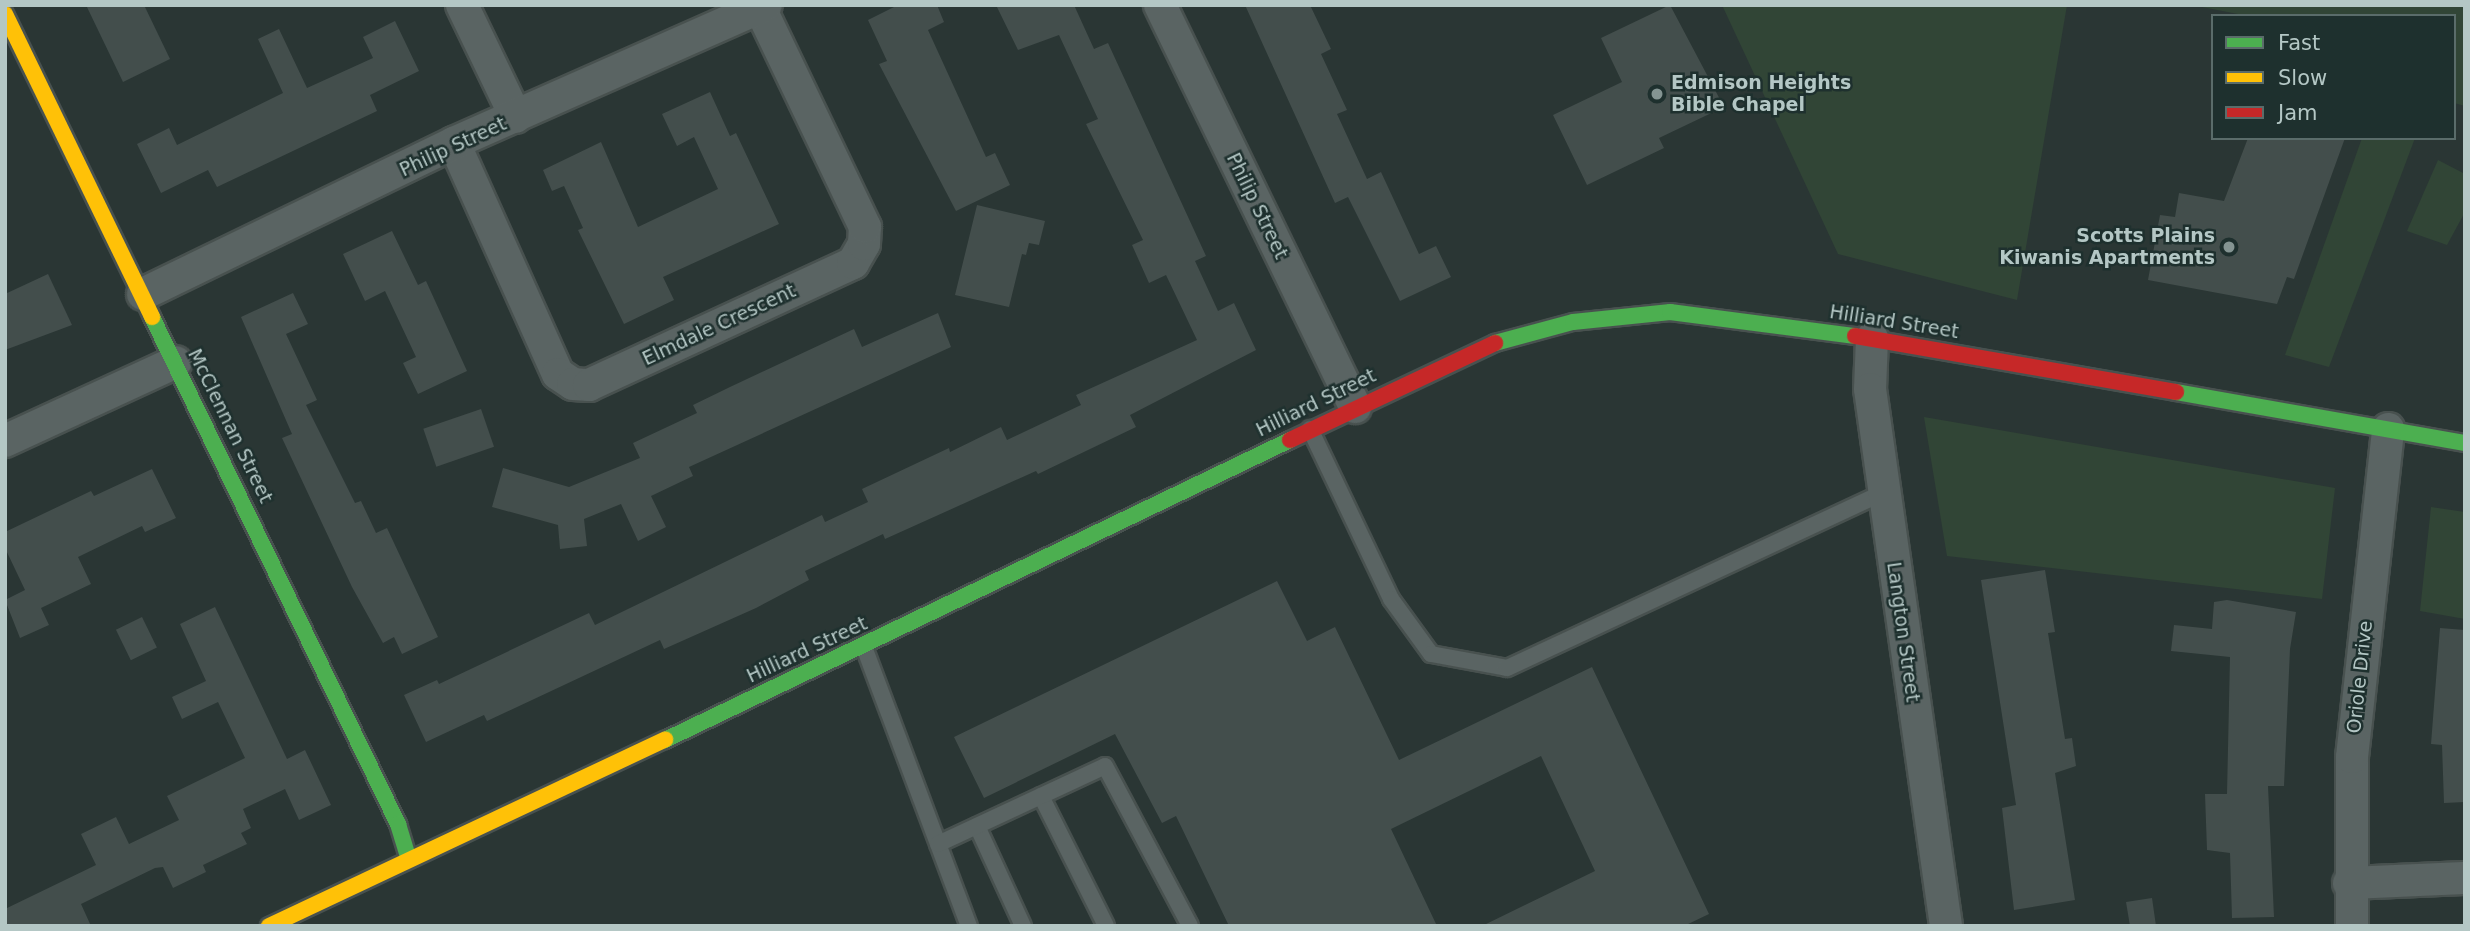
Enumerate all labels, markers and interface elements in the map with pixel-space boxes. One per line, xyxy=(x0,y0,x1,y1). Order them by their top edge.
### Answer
legend xyxy=(2211,14,2456,140)
text: Fast xyxy=(2278,31,2320,55)
text: Slow xyxy=(2278,66,2327,90)
place label: Edmison Heights Bible Chapel xyxy=(1671,72,1851,116)
marker: Edmison Heights Bible Chapel xyxy=(1649,86,1665,102)
text: Jam xyxy=(2278,101,2318,125)
street label: Philip Street xyxy=(396,112,510,182)
street label: Philip Street xyxy=(1222,149,1292,263)
place label: Scotts Plains Kiwanis Apartments xyxy=(1999,225,2215,269)
marker: Scotts Plains Kiwanis Apartments xyxy=(2221,239,2237,255)
street label: Elmdale Crescent xyxy=(639,280,799,370)
street label: Hilliard Street xyxy=(1828,301,1960,343)
street label: McClennan Street xyxy=(183,345,277,507)
street label: Hilliard Street xyxy=(1252,364,1380,442)
street label: Langton Street xyxy=(1882,560,1924,704)
street label: Hilliard Street xyxy=(743,612,871,688)
street label: Oriole Drive xyxy=(2343,619,2377,735)

